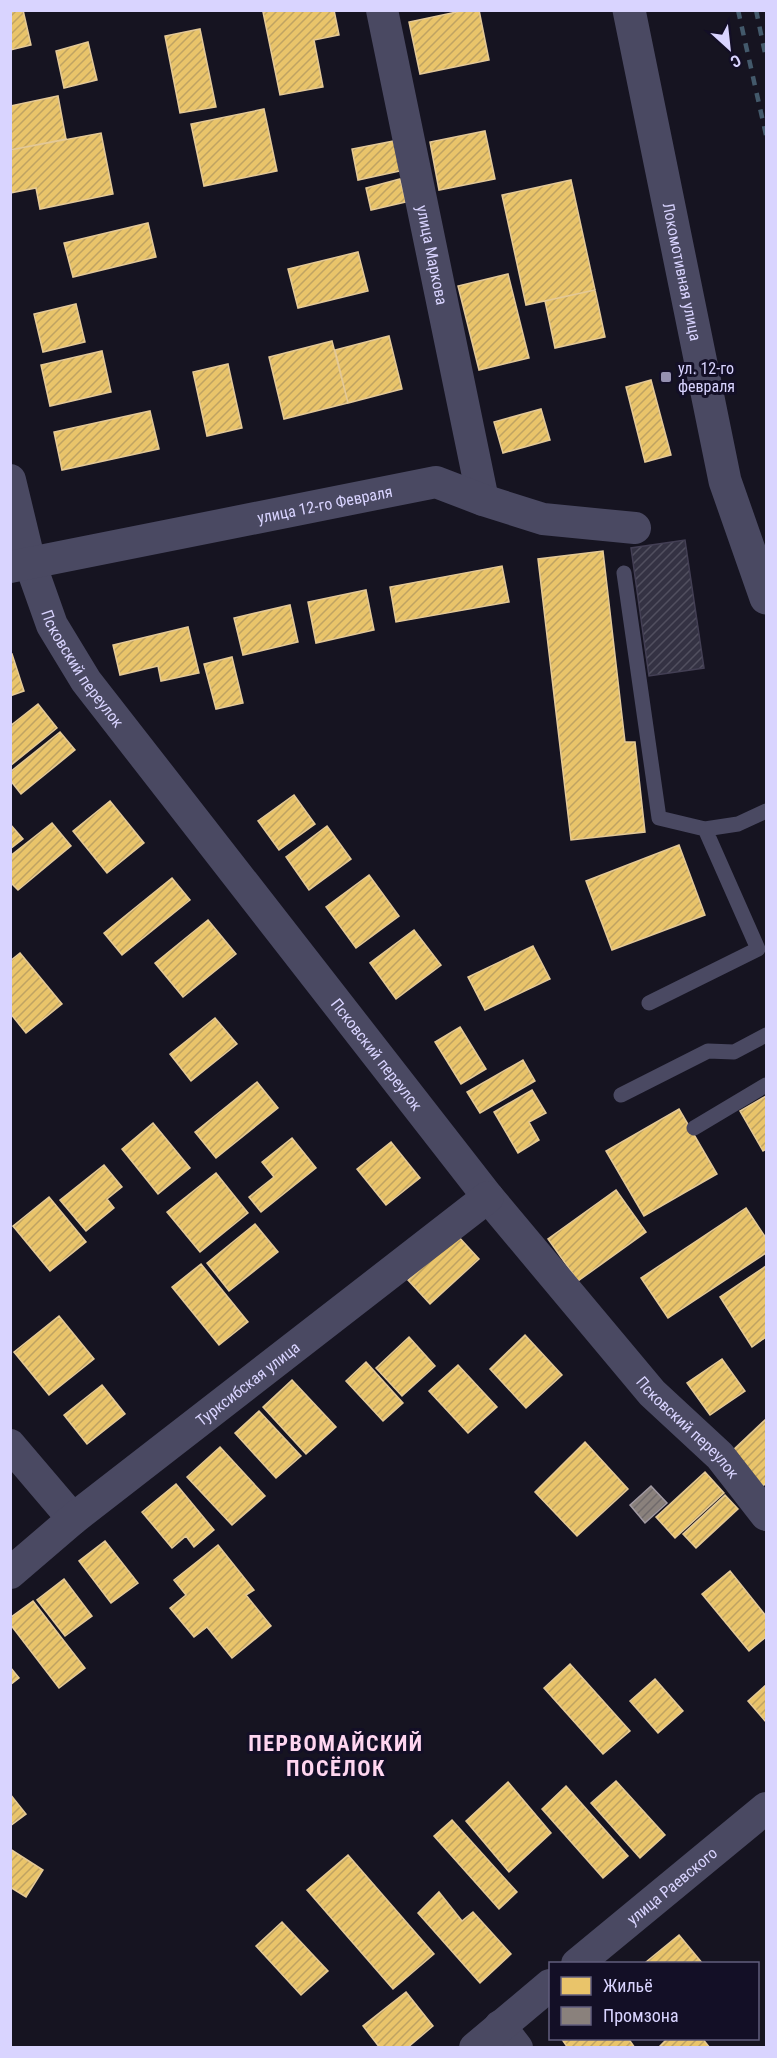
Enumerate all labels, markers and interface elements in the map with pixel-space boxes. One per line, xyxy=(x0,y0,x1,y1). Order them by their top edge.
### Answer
north arrow xyxy=(699,18,759,78)
text: С xyxy=(727,50,744,71)
street label: Локомотивная улица xyxy=(658,201,705,343)
street label: улица Маркова xyxy=(412,203,452,307)
place label: ул. 12-го февраля xyxy=(678,359,735,396)
marker: ул. 12-го февраля xyxy=(659,370,673,384)
street label: улица 12-го Февраля xyxy=(256,482,394,527)
street label: Псковский переулок xyxy=(37,607,128,732)
street label: Псковский переулок xyxy=(327,995,426,1115)
street label: Турксибская улица xyxy=(192,1338,304,1430)
street label: Псковский переулок xyxy=(632,1373,743,1483)
district label: ПЕРВОМАЙСКИЙ ПОСЁЛОК xyxy=(248,1731,424,1781)
street label: улица Раевского xyxy=(623,1843,721,1929)
legend xyxy=(549,1962,759,2040)
text: Жильё xyxy=(603,1975,653,1996)
text: Промзона xyxy=(603,2005,679,2026)

